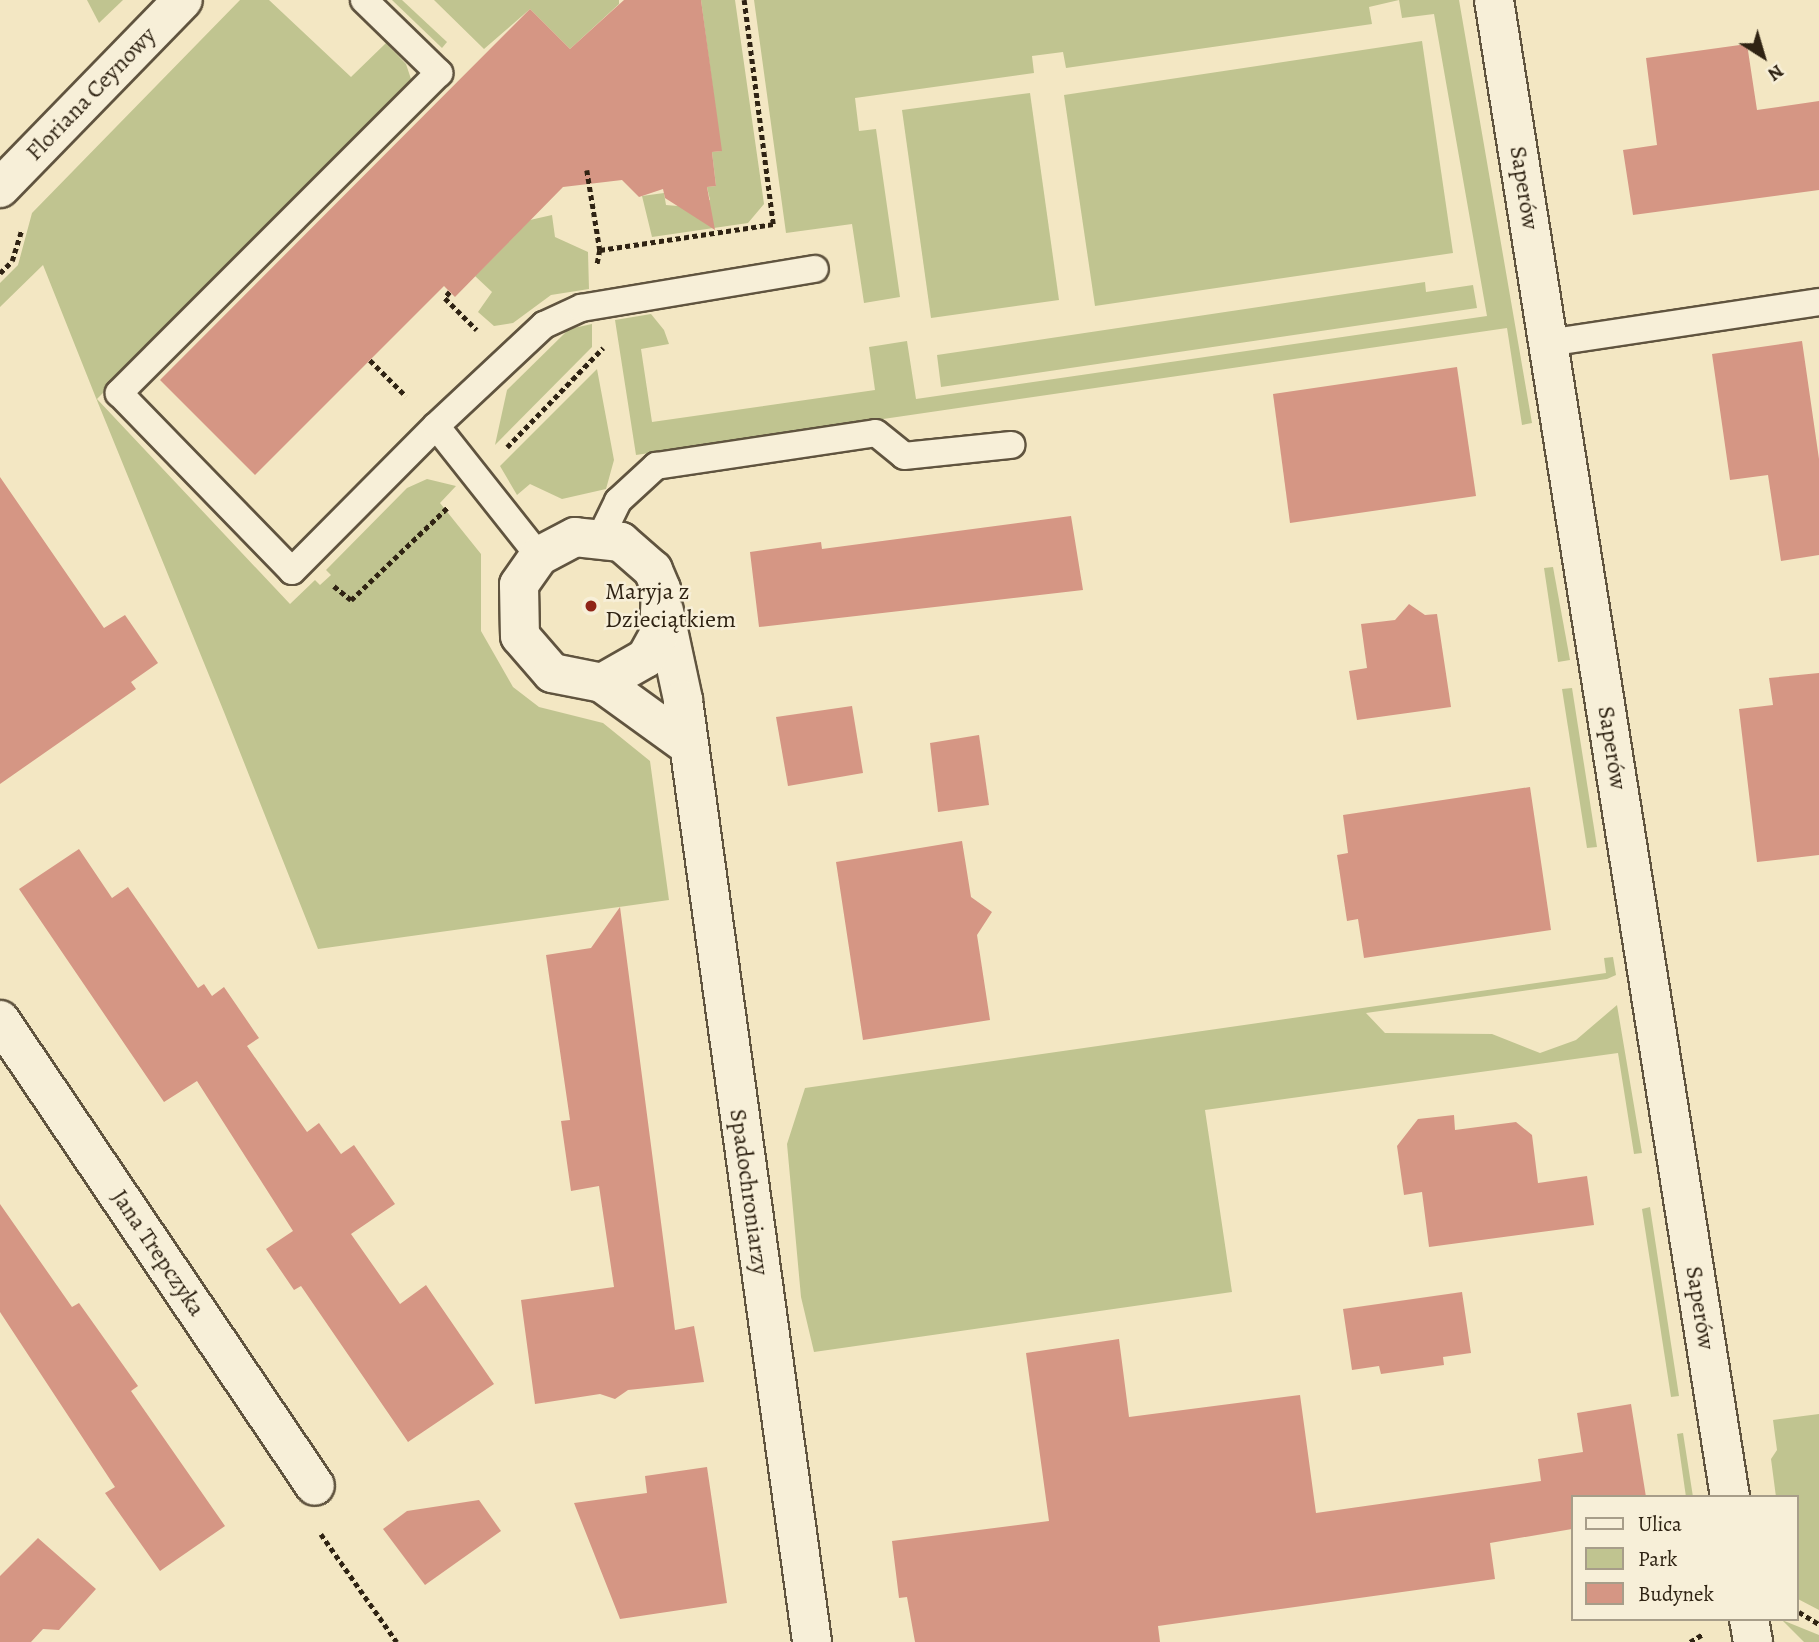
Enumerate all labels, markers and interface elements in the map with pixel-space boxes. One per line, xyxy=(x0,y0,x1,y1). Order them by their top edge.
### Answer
street label: Floriana Ceynowy xyxy=(20,21,162,167)
north arrow xyxy=(1728,21,1798,91)
text: N xyxy=(1762,58,1789,87)
street label: Saperów xyxy=(1503,144,1545,232)
place label: Maryja z Dzieciątkiem xyxy=(605,578,736,634)
marker: Maryja z Dzieciątkiem xyxy=(583,598,599,614)
street label: Saperów xyxy=(1591,704,1633,792)
street label: Spadochroniarzy xyxy=(723,1107,775,1277)
street label: Jana Trepczyka xyxy=(105,1184,211,1322)
street label: Saperów xyxy=(1679,1264,1721,1352)
legend xyxy=(1570,1495,1798,1621)
text: Ulica xyxy=(1638,1510,1682,1538)
text: Park xyxy=(1638,1545,1677,1573)
text: Budynek xyxy=(1638,1580,1714,1608)

